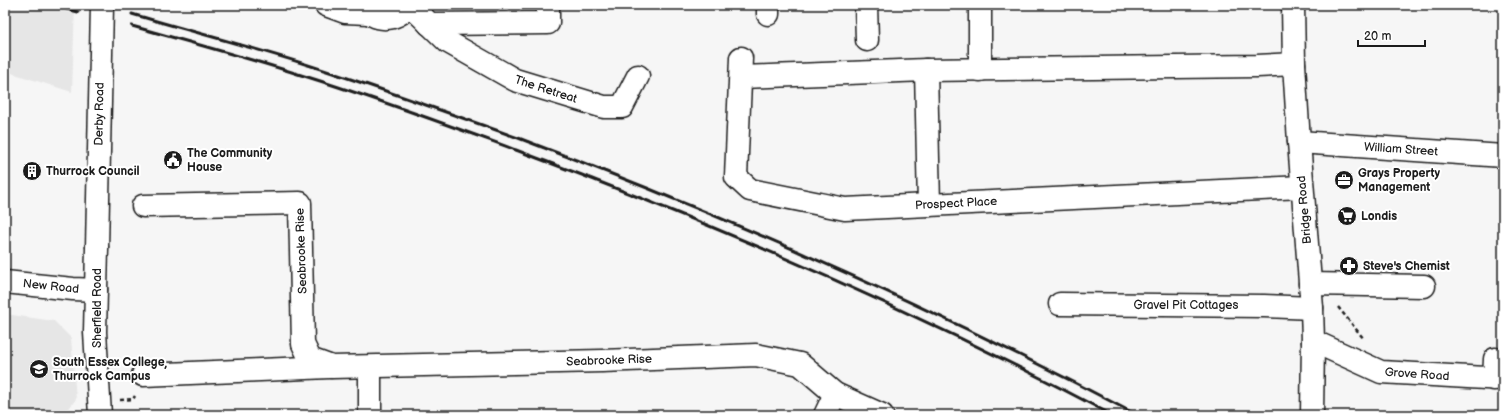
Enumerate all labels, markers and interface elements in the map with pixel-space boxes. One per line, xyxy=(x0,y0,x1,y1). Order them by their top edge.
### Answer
scale bar xyxy=(1358,22,1425,48)
text: 20 m xyxy=(1364,29,1391,44)
street label: The Retreat xyxy=(513,72,579,107)
street label: Derby Road xyxy=(91,82,108,146)
street label: William Street xyxy=(1364,139,1439,160)
place label: The Community House xyxy=(187,146,273,175)
public building icon: The Community House xyxy=(162,149,184,171)
building icon: Thurrock Council xyxy=(21,160,43,182)
place label: Thurrock Council xyxy=(46,164,140,179)
place label: Grays Property Management xyxy=(1358,166,1440,195)
office icon: Grays Property Management xyxy=(1333,169,1355,191)
street label: Bridge Road xyxy=(1294,175,1315,245)
street label: Prospect Place xyxy=(915,194,997,213)
supermarket icon: Londis xyxy=(1336,205,1358,227)
street label: Seabrooke Rise xyxy=(293,208,310,294)
place label: Londis xyxy=(1361,209,1397,224)
pharmacy icon: Steve's Chemist xyxy=(1338,255,1360,277)
place label: Steve's Chemist xyxy=(1363,259,1450,274)
street label: Sherfield Road xyxy=(90,268,105,348)
street label: New Road xyxy=(22,276,80,297)
street label: Gravel Pit Cottages xyxy=(1134,298,1238,313)
street label: Seabrooke Rise xyxy=(566,352,652,369)
place label: South Essex College, Thurrock Campus xyxy=(53,355,168,384)
school or university icon: South Essex College, Thurrock Campus xyxy=(28,358,50,380)
street label: Grove Road xyxy=(1384,365,1450,384)

